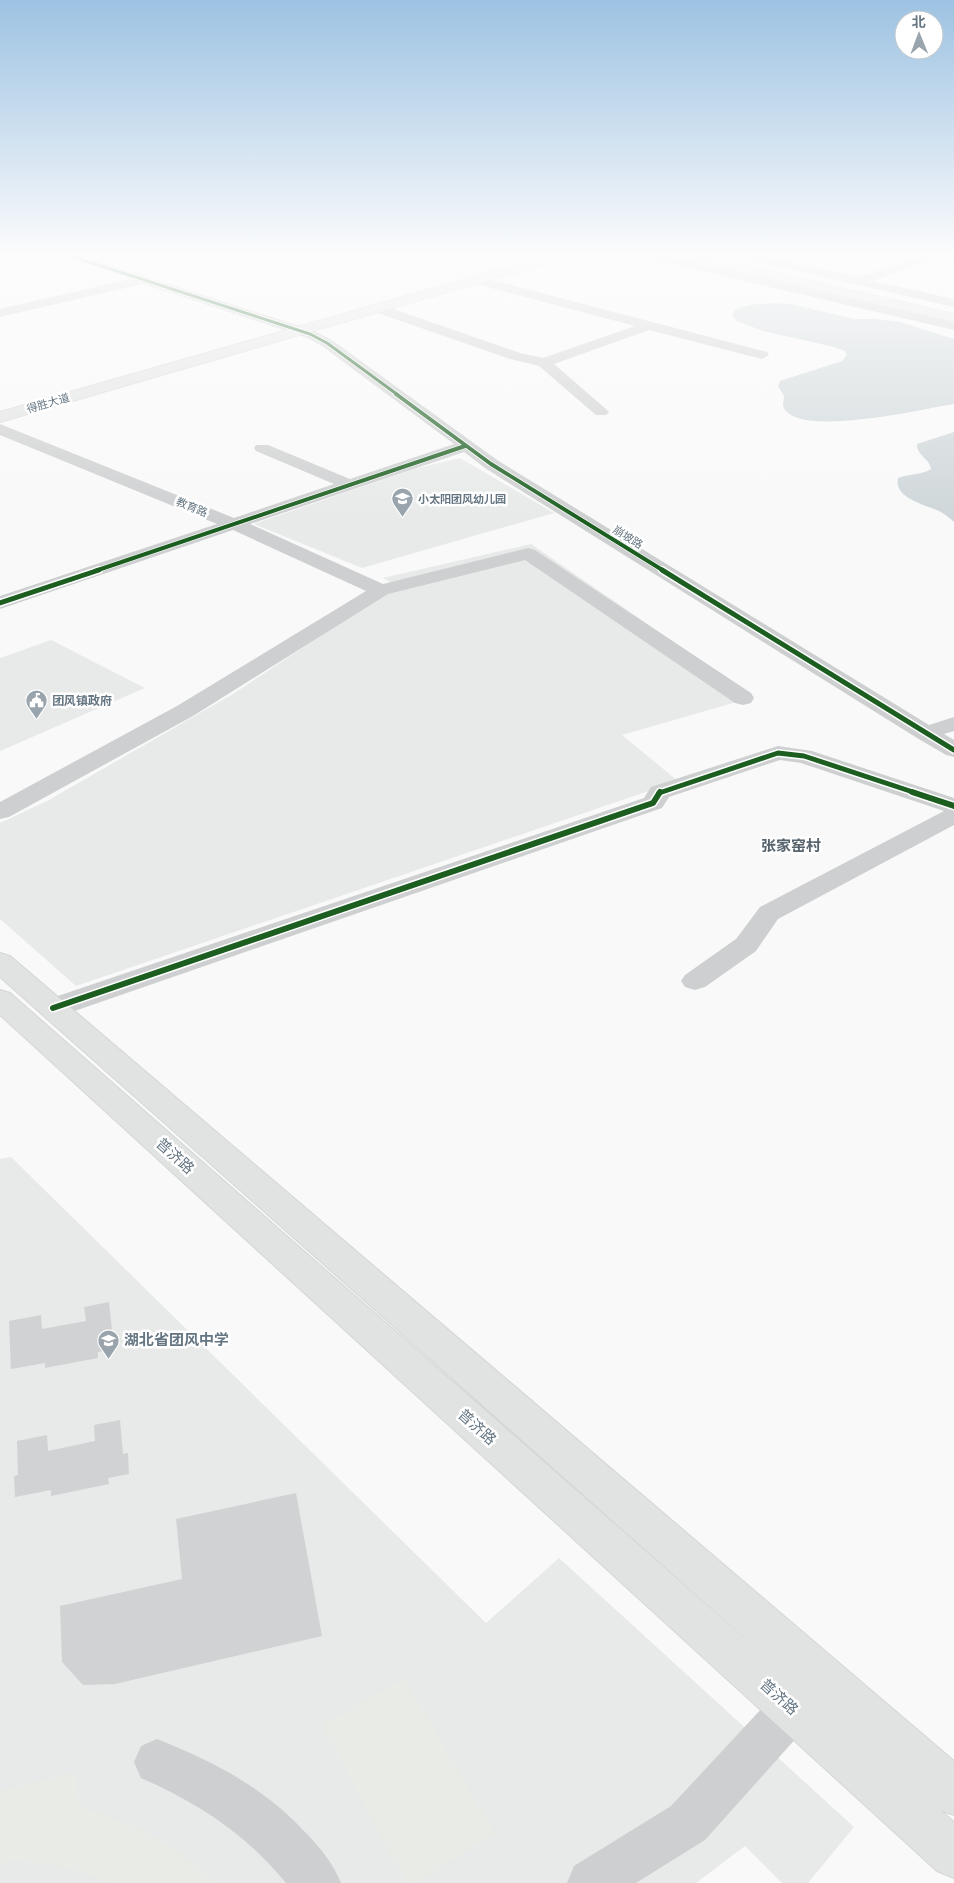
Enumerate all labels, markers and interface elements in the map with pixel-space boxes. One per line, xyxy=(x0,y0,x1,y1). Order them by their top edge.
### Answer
north arrow xyxy=(894,10,944,60)
text: 北 xyxy=(912,14,926,30)
street label: 得胜大道 xyxy=(25,391,71,416)
school or university icon: 小太阳团风幼儿园 xyxy=(390,487,414,518)
place label: 小太阳团风幼儿园 xyxy=(418,493,506,506)
street label: 教育路 xyxy=(174,495,210,520)
street label: 崩坡路 xyxy=(610,523,645,552)
public building icon: 团风镇政府 xyxy=(24,689,48,720)
place label: 团风镇政府 xyxy=(52,694,112,708)
district label: 张家窑村 xyxy=(761,837,821,855)
street label: 普济路 xyxy=(152,1134,198,1178)
school or university icon: 湖北省团风中学 xyxy=(96,1328,120,1359)
place label: 湖北省团风中学 xyxy=(124,1331,229,1349)
street label: 普济路 xyxy=(454,1405,500,1449)
street label: 普济路 xyxy=(756,1675,802,1719)

